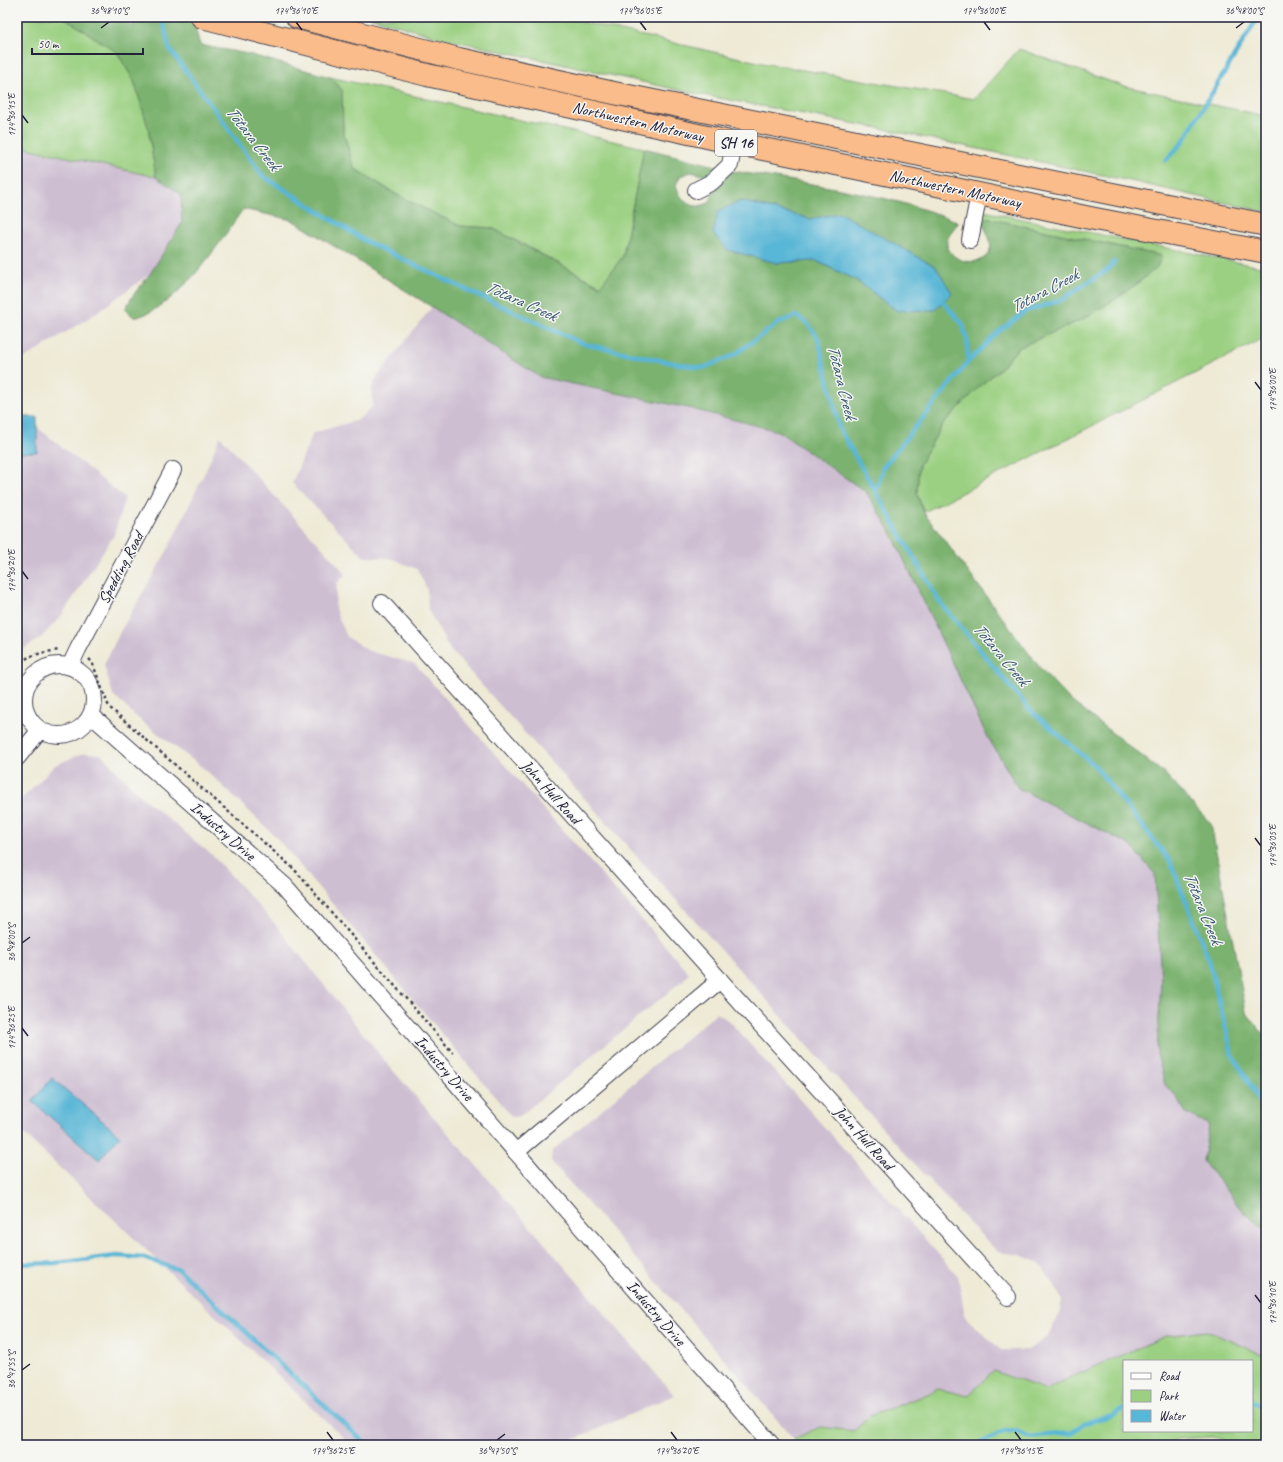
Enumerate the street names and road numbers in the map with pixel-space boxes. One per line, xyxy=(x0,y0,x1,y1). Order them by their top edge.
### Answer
street label: Northwestern Motorway xyxy=(570,97,707,147)
road number: SH 16 xyxy=(715,130,757,156)
street label: Northwestern Motorway xyxy=(887,165,1024,213)
street label: Spedding Road xyxy=(94,526,150,607)
street label: John Hull Road xyxy=(516,755,587,830)
street label: Industry Drive xyxy=(186,797,261,866)
street label: Industry Drive xyxy=(410,1031,479,1106)
street label: John Hull Road xyxy=(829,1101,900,1176)
street label: Industry Drive xyxy=(622,1276,691,1351)

